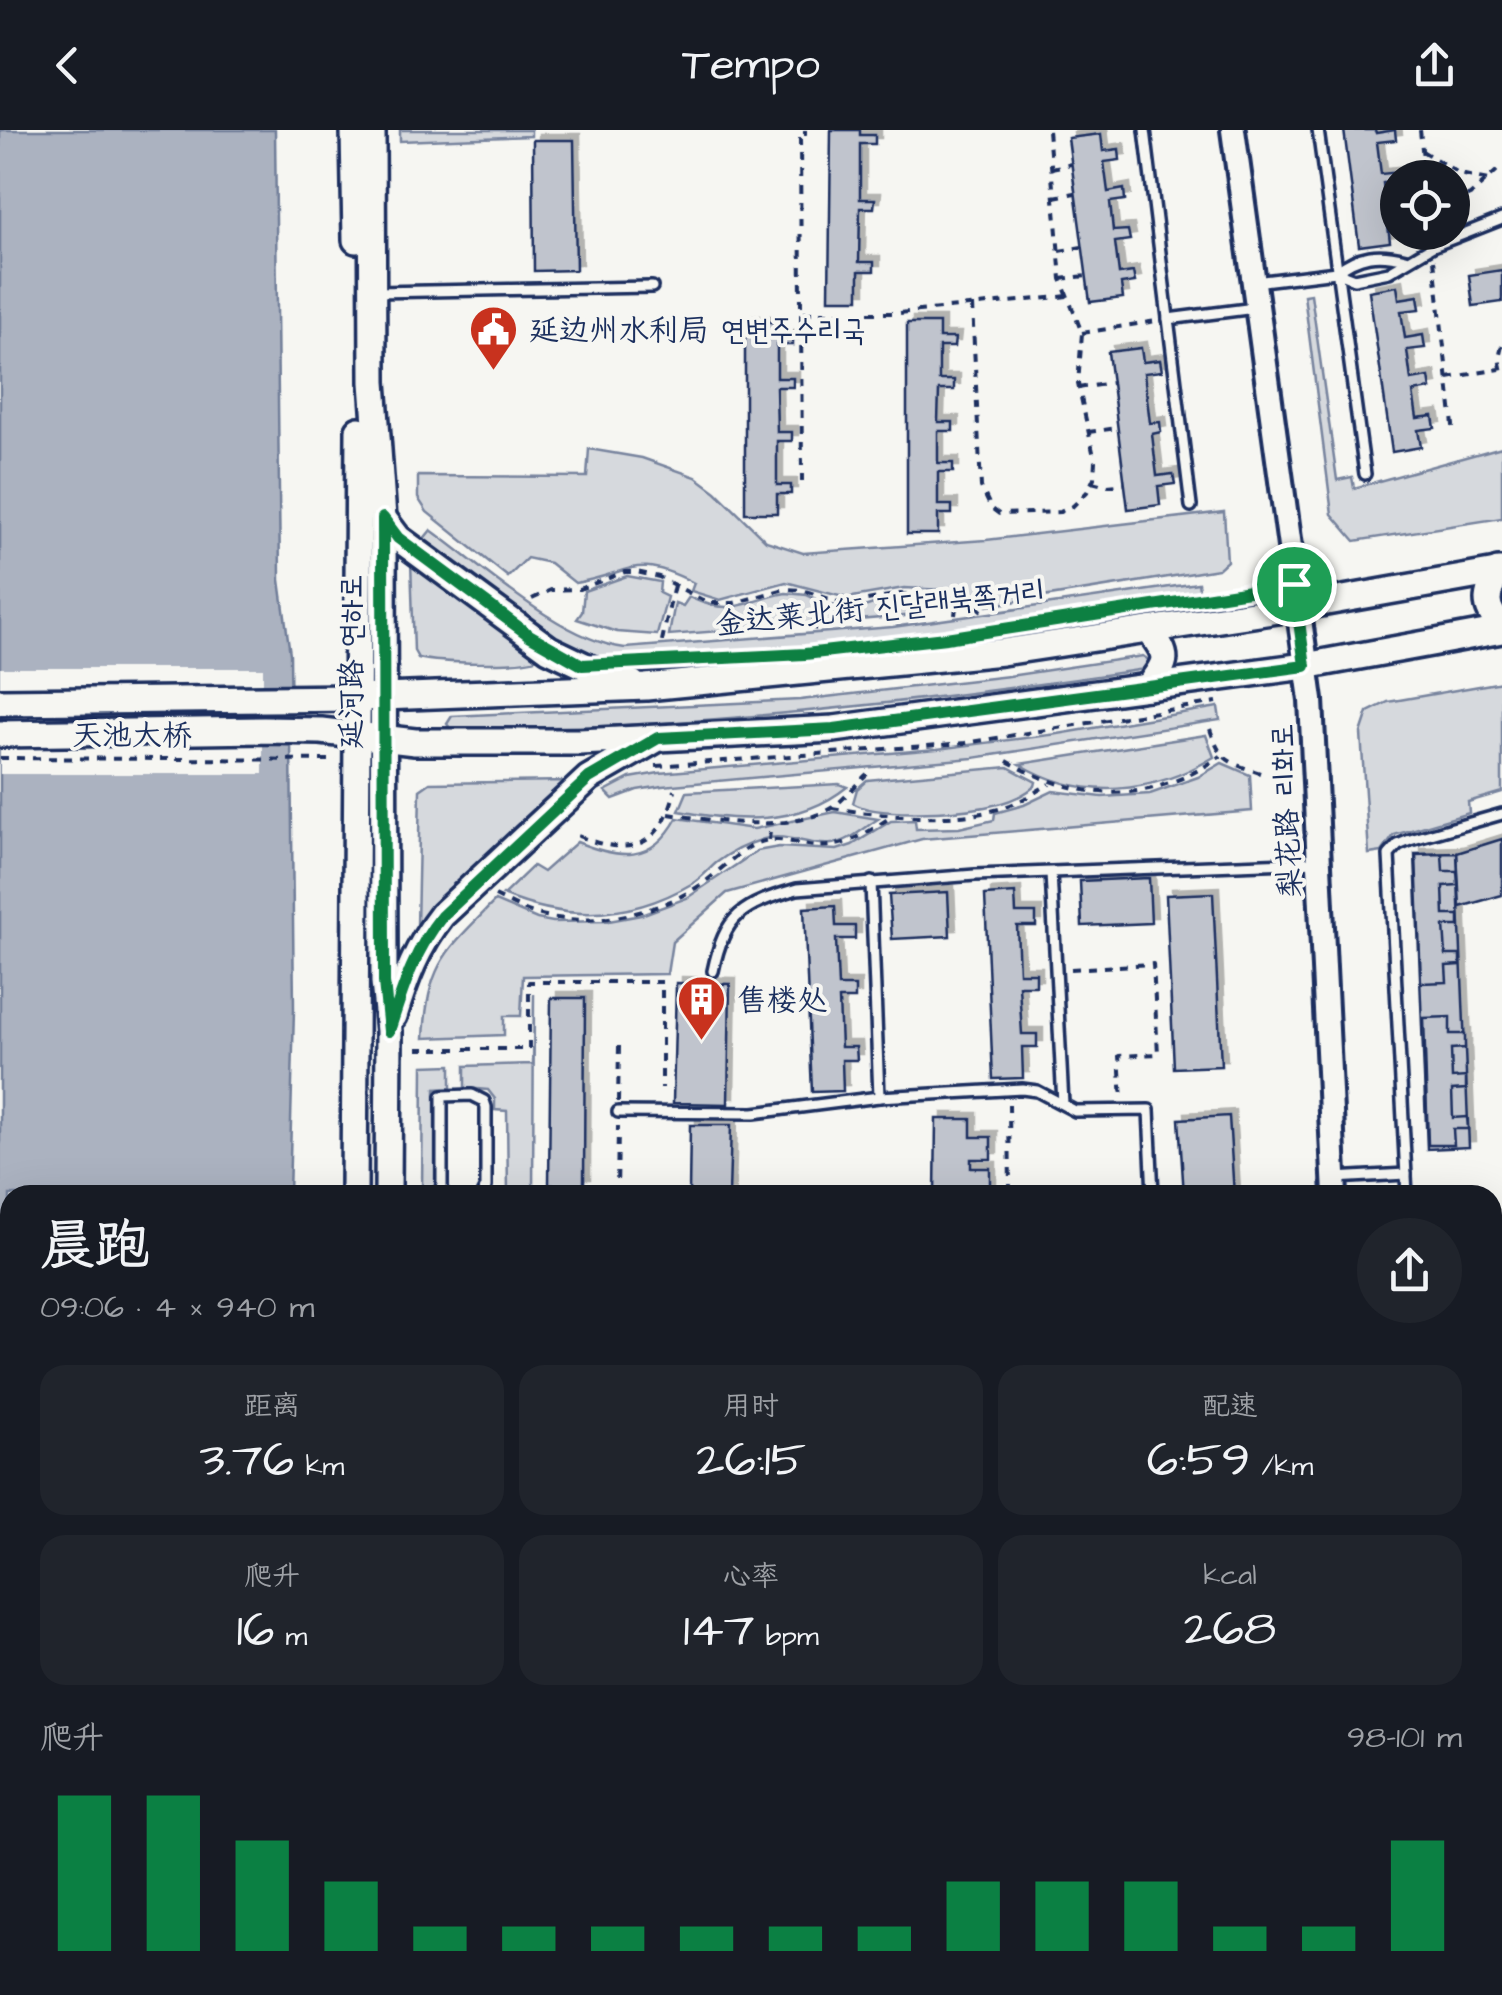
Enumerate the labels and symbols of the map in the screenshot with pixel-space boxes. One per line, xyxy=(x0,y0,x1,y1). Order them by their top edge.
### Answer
public building icon: 延边州水利局 연변주수리국 xyxy=(468,304,520,372)
place label: 延边州水利局 연변주수리국 xyxy=(529,310,866,352)
pin xyxy=(1252,542,1337,627)
street label: 金达莱北街 진달래북쪽거리 xyxy=(713,570,1047,646)
street label: 延河路 연하로 xyxy=(331,575,373,749)
street label: 天池大桥 xyxy=(72,715,192,757)
street label: 梨花路 리화로 xyxy=(1261,723,1313,899)
building icon: 售楼处 xyxy=(676,974,728,1042)
place label: 售楼处 xyxy=(737,980,827,1022)

